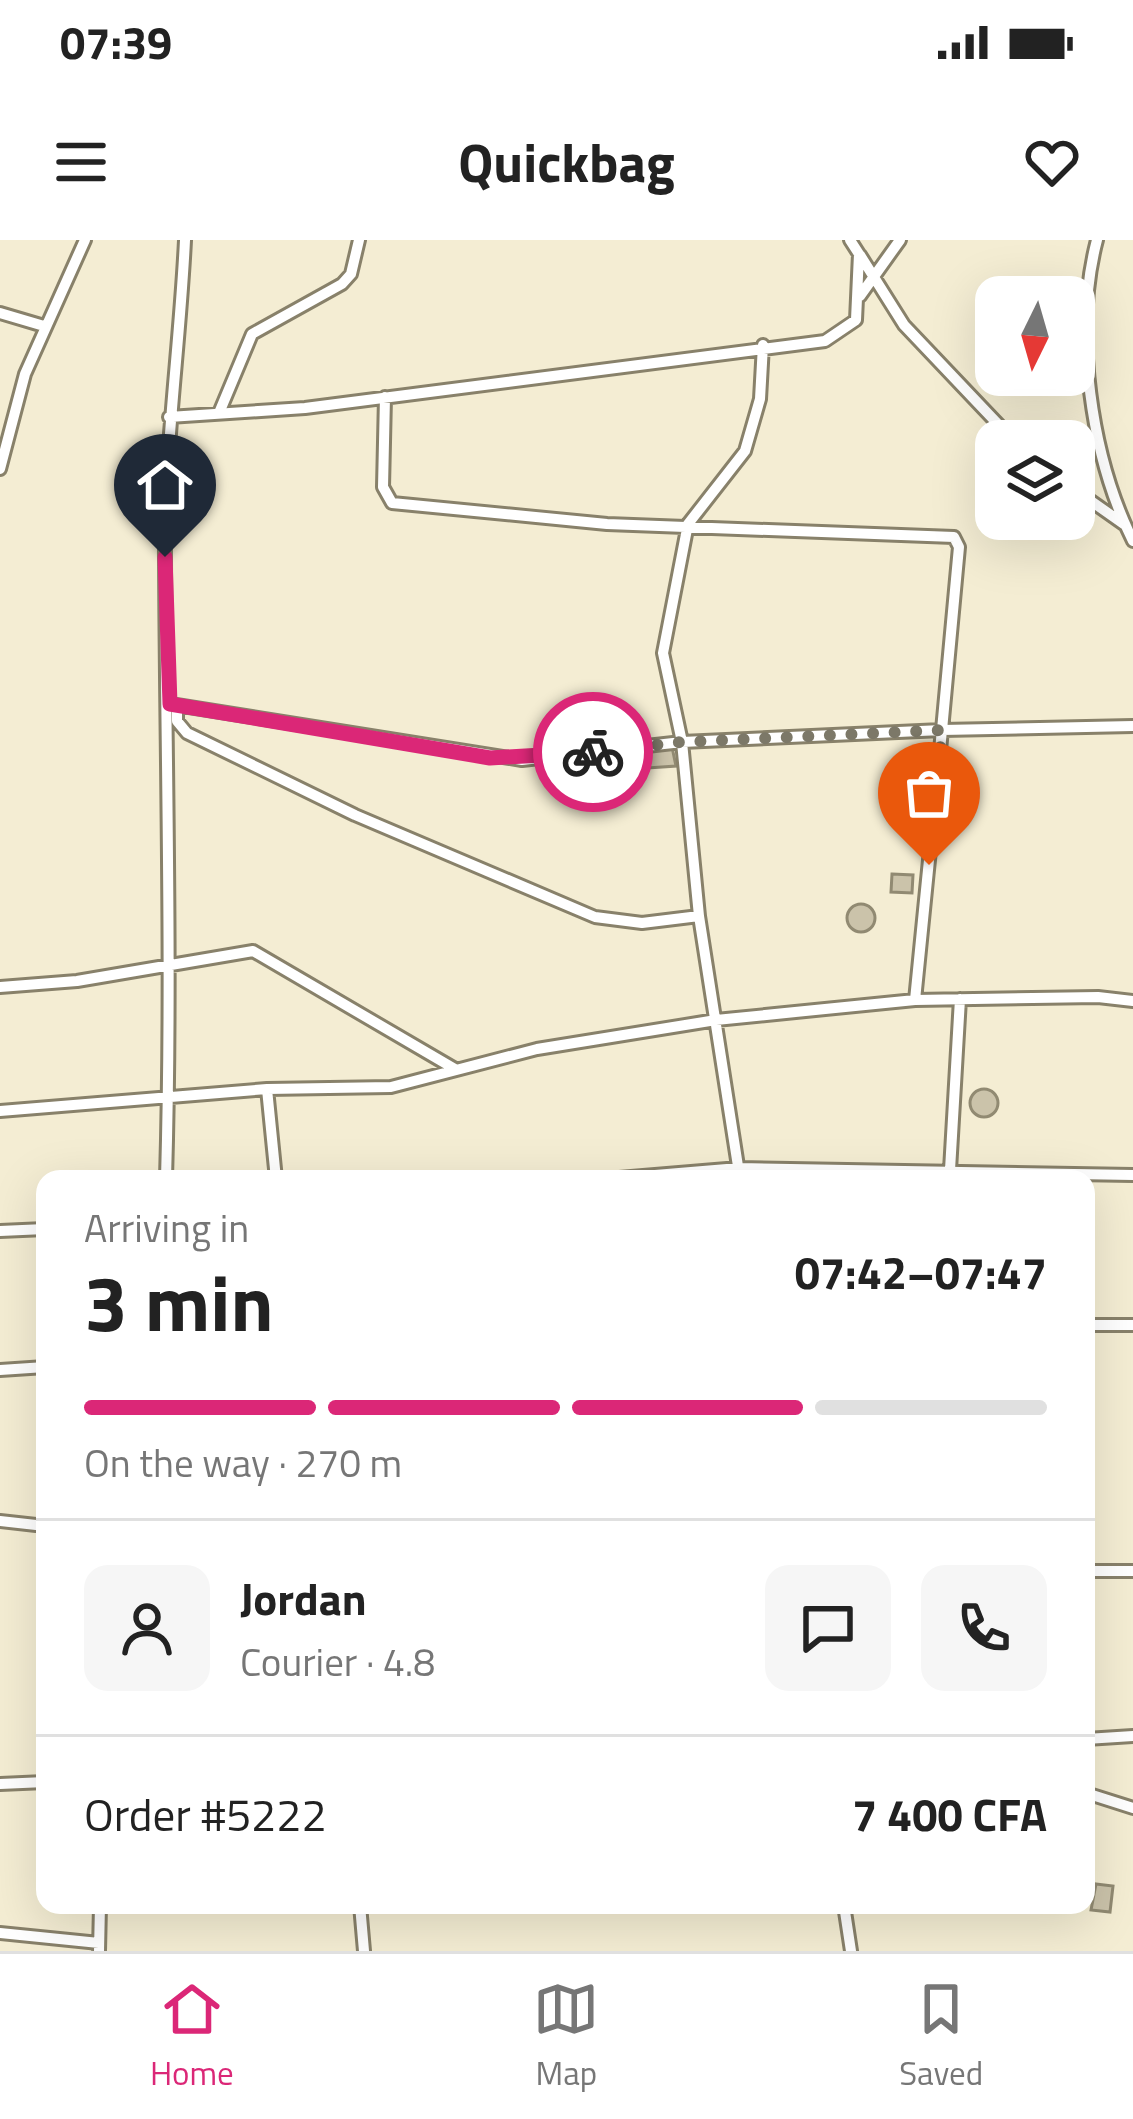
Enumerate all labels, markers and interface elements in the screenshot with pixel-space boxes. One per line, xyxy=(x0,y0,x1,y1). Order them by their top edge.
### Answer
text: 07:39 xyxy=(60,8,172,76)
text: Quickbag xyxy=(458,121,675,203)
icon: menu xyxy=(48,129,114,195)
icon: heart xyxy=(1019,129,1085,195)
north arrow xyxy=(975,276,1095,396)
map controls xyxy=(975,276,1095,540)
button: layers xyxy=(975,420,1095,540)
pin xyxy=(114,434,216,557)
icon: home xyxy=(132,452,198,518)
courier xyxy=(533,692,653,812)
icon: bike xyxy=(560,719,626,785)
pin xyxy=(878,742,980,865)
icon: bag xyxy=(896,760,962,826)
text: Arriving in xyxy=(84,1198,249,1257)
text: 07:42–07:47 xyxy=(795,1238,1047,1306)
text: 3 min xyxy=(84,1243,274,1361)
text: On the way · 270 m xyxy=(84,1433,402,1492)
text: Jordan xyxy=(240,1564,367,1632)
button: person xyxy=(84,1565,210,1691)
button: chat xyxy=(765,1565,891,1691)
button: phone xyxy=(921,1565,1047,1691)
text: Courier · 4.8 xyxy=(240,1632,435,1691)
text: Order #5222 xyxy=(84,1780,327,1848)
text: 7 400 CFA xyxy=(852,1780,1047,1848)
tab: Home xyxy=(150,1976,234,2098)
tab: Map xyxy=(533,1976,599,2098)
tab: Saved xyxy=(899,1976,983,2098)

